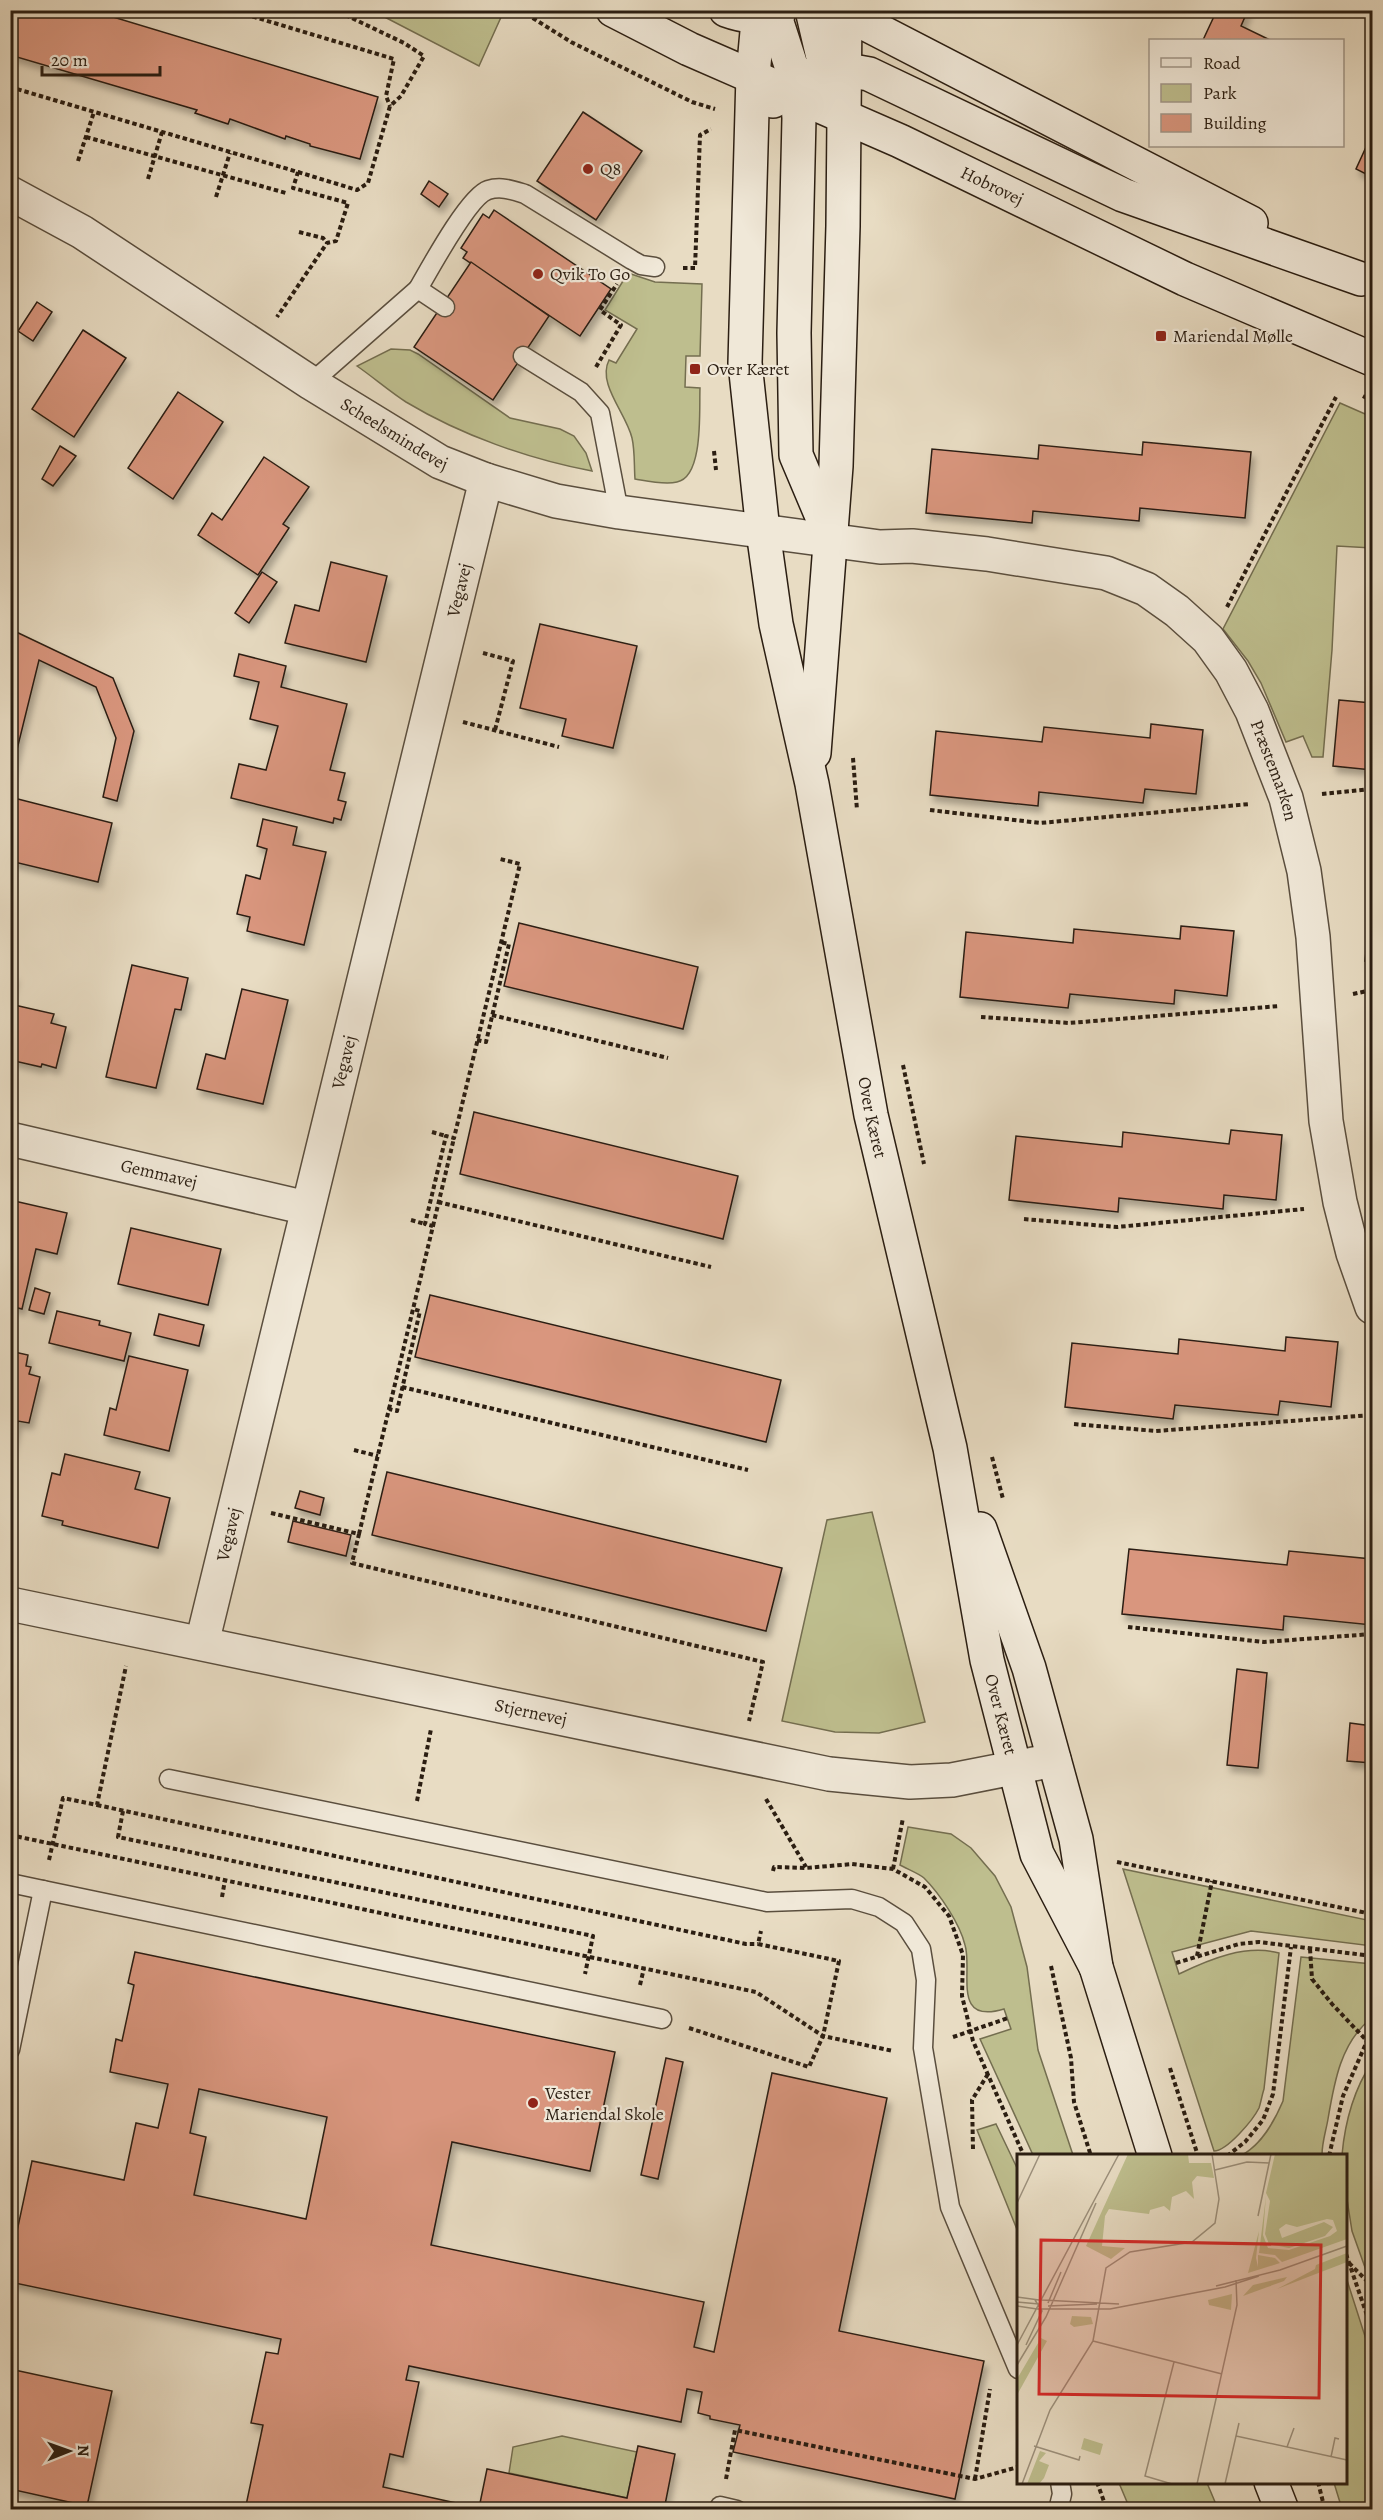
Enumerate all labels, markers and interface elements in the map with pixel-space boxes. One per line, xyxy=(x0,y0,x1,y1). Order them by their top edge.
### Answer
scale bar xyxy=(42,39,160,77)
legend xyxy=(1149,39,1344,147)
text: 20 m xyxy=(51,48,88,72)
text: Road xyxy=(1203,51,1241,75)
text: Park xyxy=(1203,81,1237,105)
text: Building xyxy=(1203,111,1267,135)
place label: Q8 xyxy=(600,157,621,181)
street label: Hobrovej xyxy=(957,160,1028,211)
marker: Q8 xyxy=(581,162,595,176)
place label: Qvik To Go xyxy=(550,262,630,286)
marker: Qvik To Go xyxy=(531,267,545,281)
place label: Mariendal Mølle xyxy=(1173,324,1293,348)
marker: Mariendal Mølle xyxy=(1154,329,1168,343)
place label: Over Kæret xyxy=(707,357,790,381)
marker: Over Kæret xyxy=(688,362,702,376)
street label: Scheelsmindevej xyxy=(336,392,452,476)
street label: Vegavej xyxy=(441,561,477,620)
street label: Præstemarken xyxy=(1245,716,1303,823)
street label: Vegavej xyxy=(325,1033,362,1092)
street label: Over Kæret xyxy=(852,1075,893,1160)
street label: Gemmavej xyxy=(118,1153,200,1194)
street label: Vegavej xyxy=(210,1505,247,1565)
street label: Over Kæret xyxy=(979,1671,1023,1757)
street label: Stjernevej xyxy=(493,1693,569,1731)
place label: Vester Mariendal Skole xyxy=(544,2081,664,2126)
marker: Vester Mariendal Skole xyxy=(526,2096,540,2110)
inset map xyxy=(1017,2154,1347,2484)
north arrow xyxy=(39,2421,99,2481)
text: N xyxy=(72,2445,94,2457)

